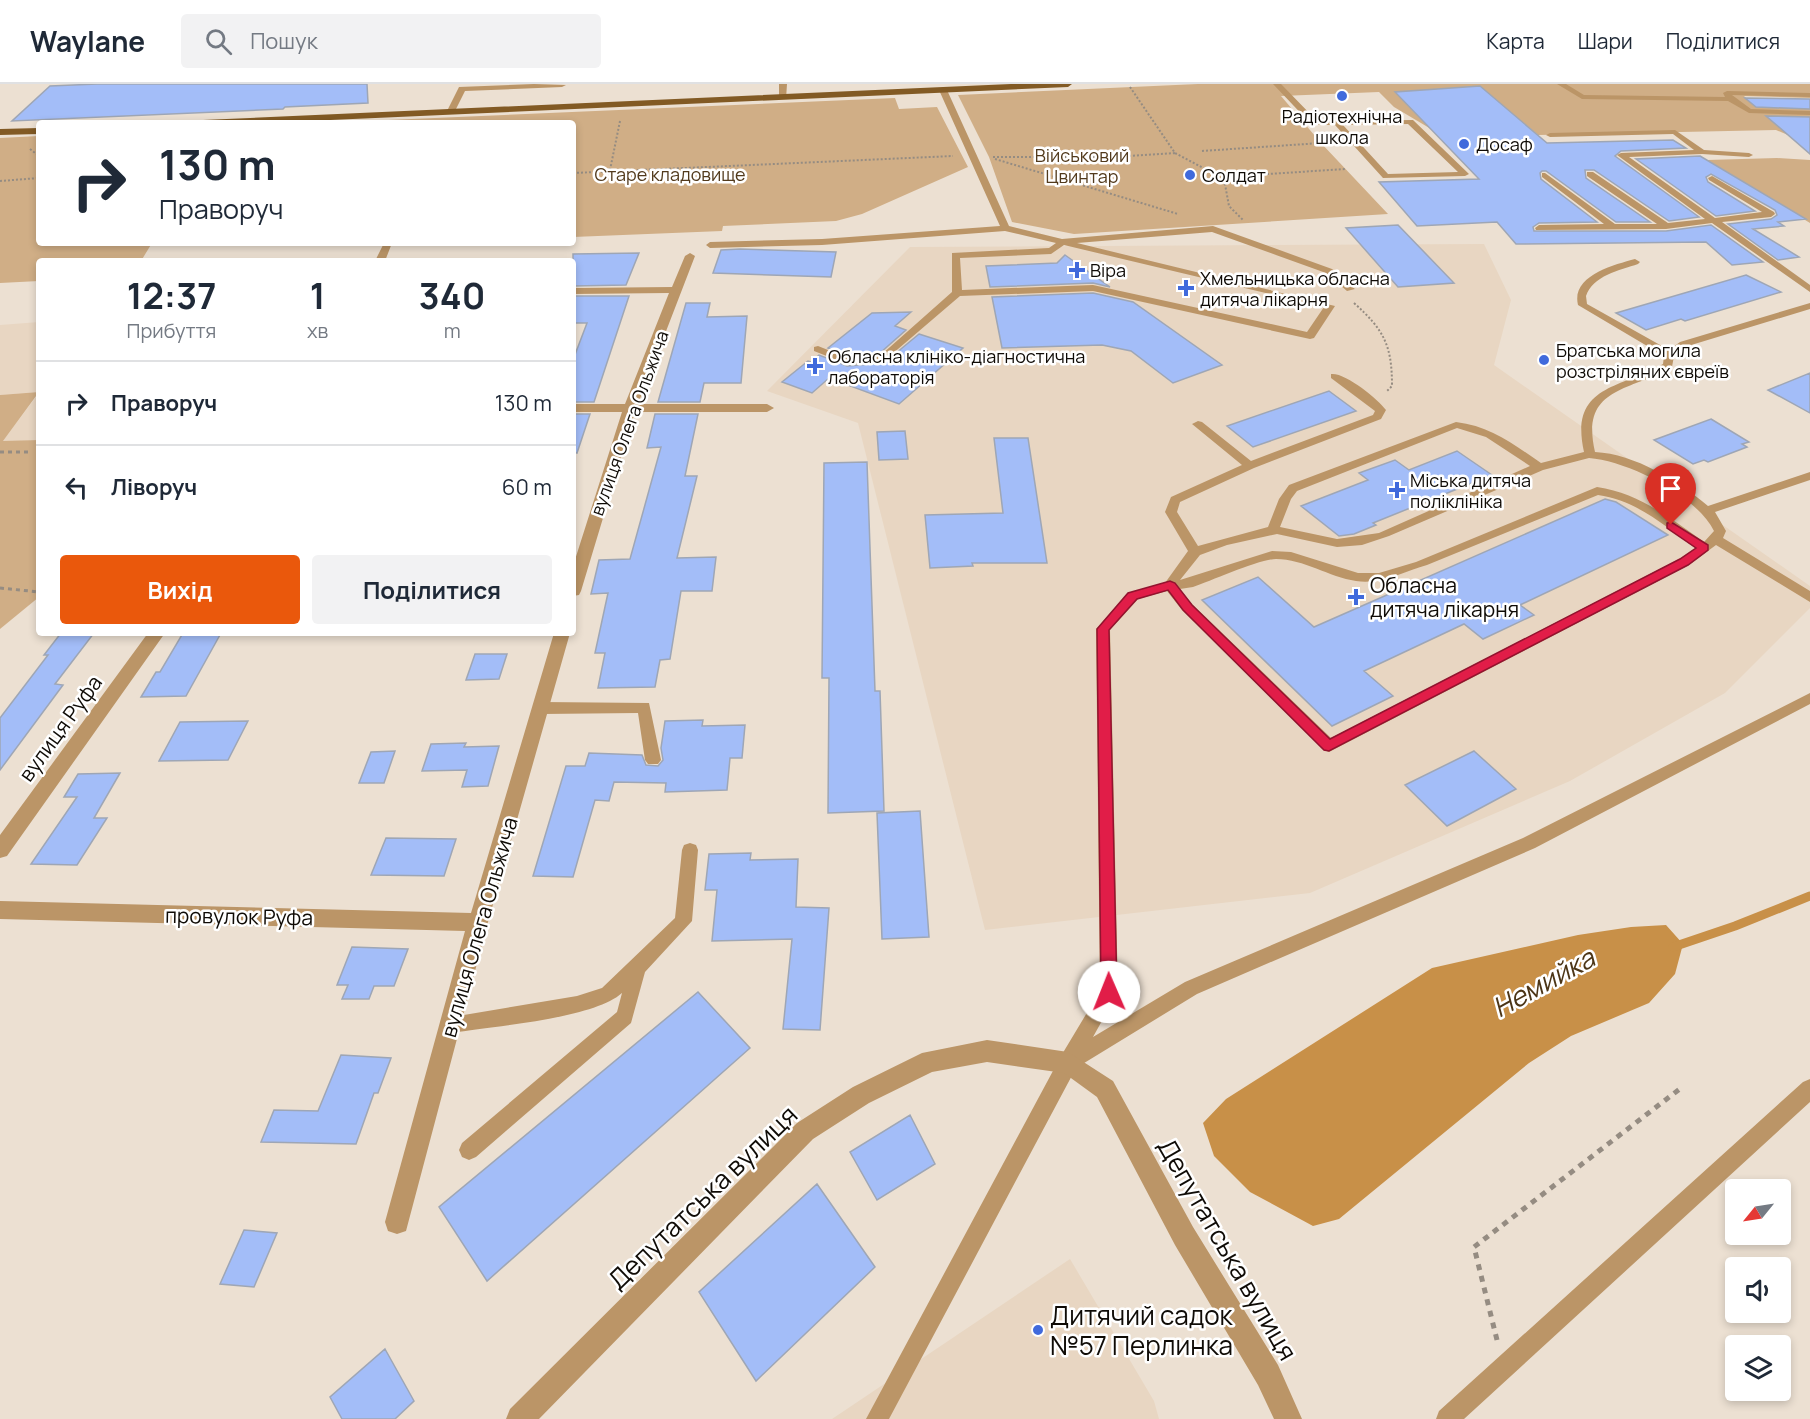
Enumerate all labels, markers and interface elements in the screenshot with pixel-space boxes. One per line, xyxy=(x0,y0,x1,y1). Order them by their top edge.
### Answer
search box xyxy=(181,14,601,68)
text: Waylane xyxy=(30,22,145,60)
icon: search xyxy=(202,25,235,58)
text: Пошук xyxy=(250,26,318,56)
text: Карта xyxy=(1486,27,1545,55)
text: Шари xyxy=(1578,27,1633,55)
text: Поділитися xyxy=(1666,27,1780,55)
marker: Радіотехнічна школа xyxy=(1335,89,1349,103)
place label: Радіотехнічна школа xyxy=(1282,104,1402,149)
place label: Досаф xyxy=(1476,132,1533,156)
text: 130 m xyxy=(159,135,276,193)
marker: Досаф xyxy=(1457,137,1471,151)
park label: Військовий Цвинтар xyxy=(1035,143,1129,188)
icon: right xyxy=(60,144,138,222)
park label: Старе кладовище xyxy=(594,162,746,186)
place label: Солдат xyxy=(1202,163,1266,187)
marker: Солдат xyxy=(1183,168,1197,182)
text: Праворуч xyxy=(159,190,283,227)
place label: Віра xyxy=(1090,258,1126,282)
marker: Віра xyxy=(1068,261,1086,279)
place label: Хмельницька обласна дитяча лікарня xyxy=(1200,266,1390,311)
text: 12:37 xyxy=(127,271,216,320)
text: 1 xyxy=(310,271,326,320)
text: 340 xyxy=(419,271,485,320)
marker: Хмельницька обласна дитяча лікарня xyxy=(1177,279,1195,297)
text: Прибуття xyxy=(127,317,216,344)
text: хв xyxy=(307,317,328,344)
text: m xyxy=(444,317,461,344)
street label: вулиця Олега Ольжича xyxy=(584,327,674,519)
place label: Братська могила розстріляних євреїв xyxy=(1556,338,1729,383)
place label: Обласна клініко-діагностична лабораторія xyxy=(828,344,1085,389)
marker: Братська могила розстріляних євреїв xyxy=(1537,353,1551,367)
marker: Обласна клініко-діагностична лабораторія xyxy=(806,357,824,375)
icon: right xyxy=(60,387,93,420)
text: Праворуч xyxy=(111,388,217,418)
text: 130 m xyxy=(495,388,552,418)
pin xyxy=(1645,463,1696,525)
place label: Міська дитяча поліклініка xyxy=(1410,468,1531,513)
icon: left xyxy=(60,471,93,504)
text: Ліворуч xyxy=(111,472,197,502)
text: 60 m xyxy=(502,472,552,502)
icon: arrive xyxy=(1654,472,1687,505)
marker: Міська дитяча поліклініка xyxy=(1388,481,1406,499)
button: Вихід xyxy=(60,555,300,624)
button: Поділитися xyxy=(312,555,552,624)
place label: Обласна дитяча лікарня xyxy=(1370,571,1519,623)
marker: Обласна дитяча лікарня xyxy=(1347,588,1365,606)
street label: вулиця Руфа xyxy=(12,669,108,787)
street label: вулиця Олега Ольжича xyxy=(434,814,524,1040)
street label: провулок Руфа xyxy=(165,901,313,931)
water label: Немийка xyxy=(1485,938,1603,1025)
position arrow xyxy=(1077,960,1141,1024)
street label: Депутатська вулиця xyxy=(599,1097,805,1297)
street label: Депутатська вулиця xyxy=(1150,1131,1306,1367)
north arrow xyxy=(1725,1179,1791,1245)
map controls xyxy=(1725,1179,1791,1401)
button: sound xyxy=(1725,1257,1791,1323)
place label: Дитячий садок №57 Перлинка xyxy=(1050,1297,1234,1363)
marker: Дитячий садок №57 Перлинка xyxy=(1031,1323,1045,1337)
button: layers xyxy=(1725,1335,1791,1401)

